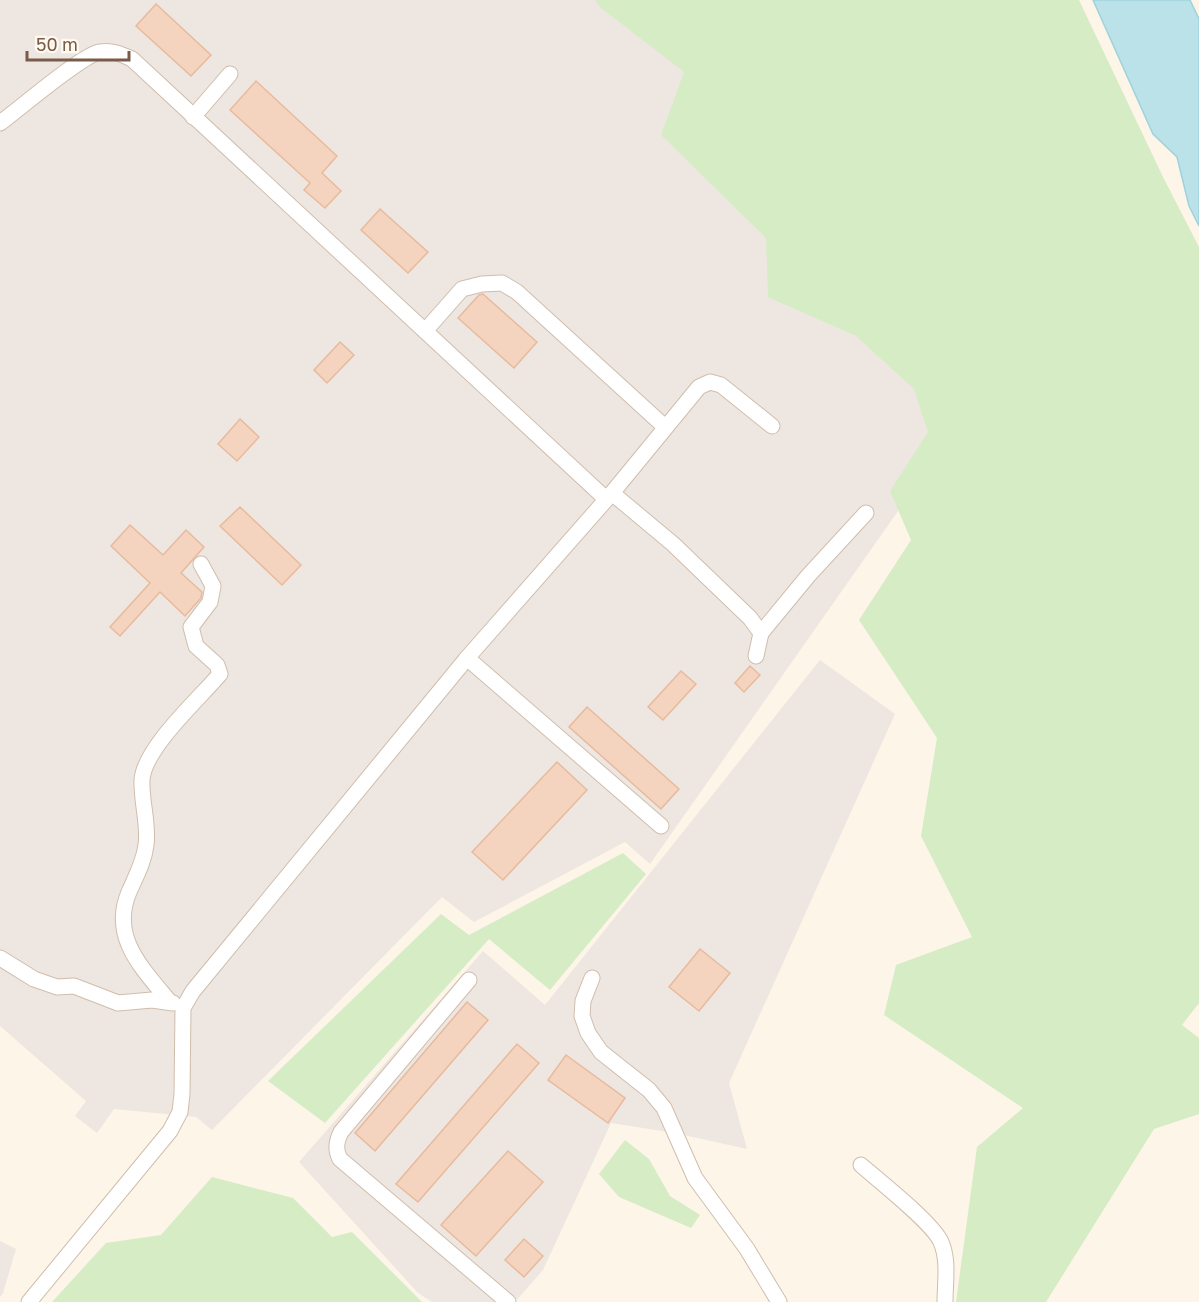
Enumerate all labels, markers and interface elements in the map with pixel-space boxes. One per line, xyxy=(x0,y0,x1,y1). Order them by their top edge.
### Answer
scale bar xyxy=(27,24,129,62)
text: 50 m xyxy=(36,33,78,55)

